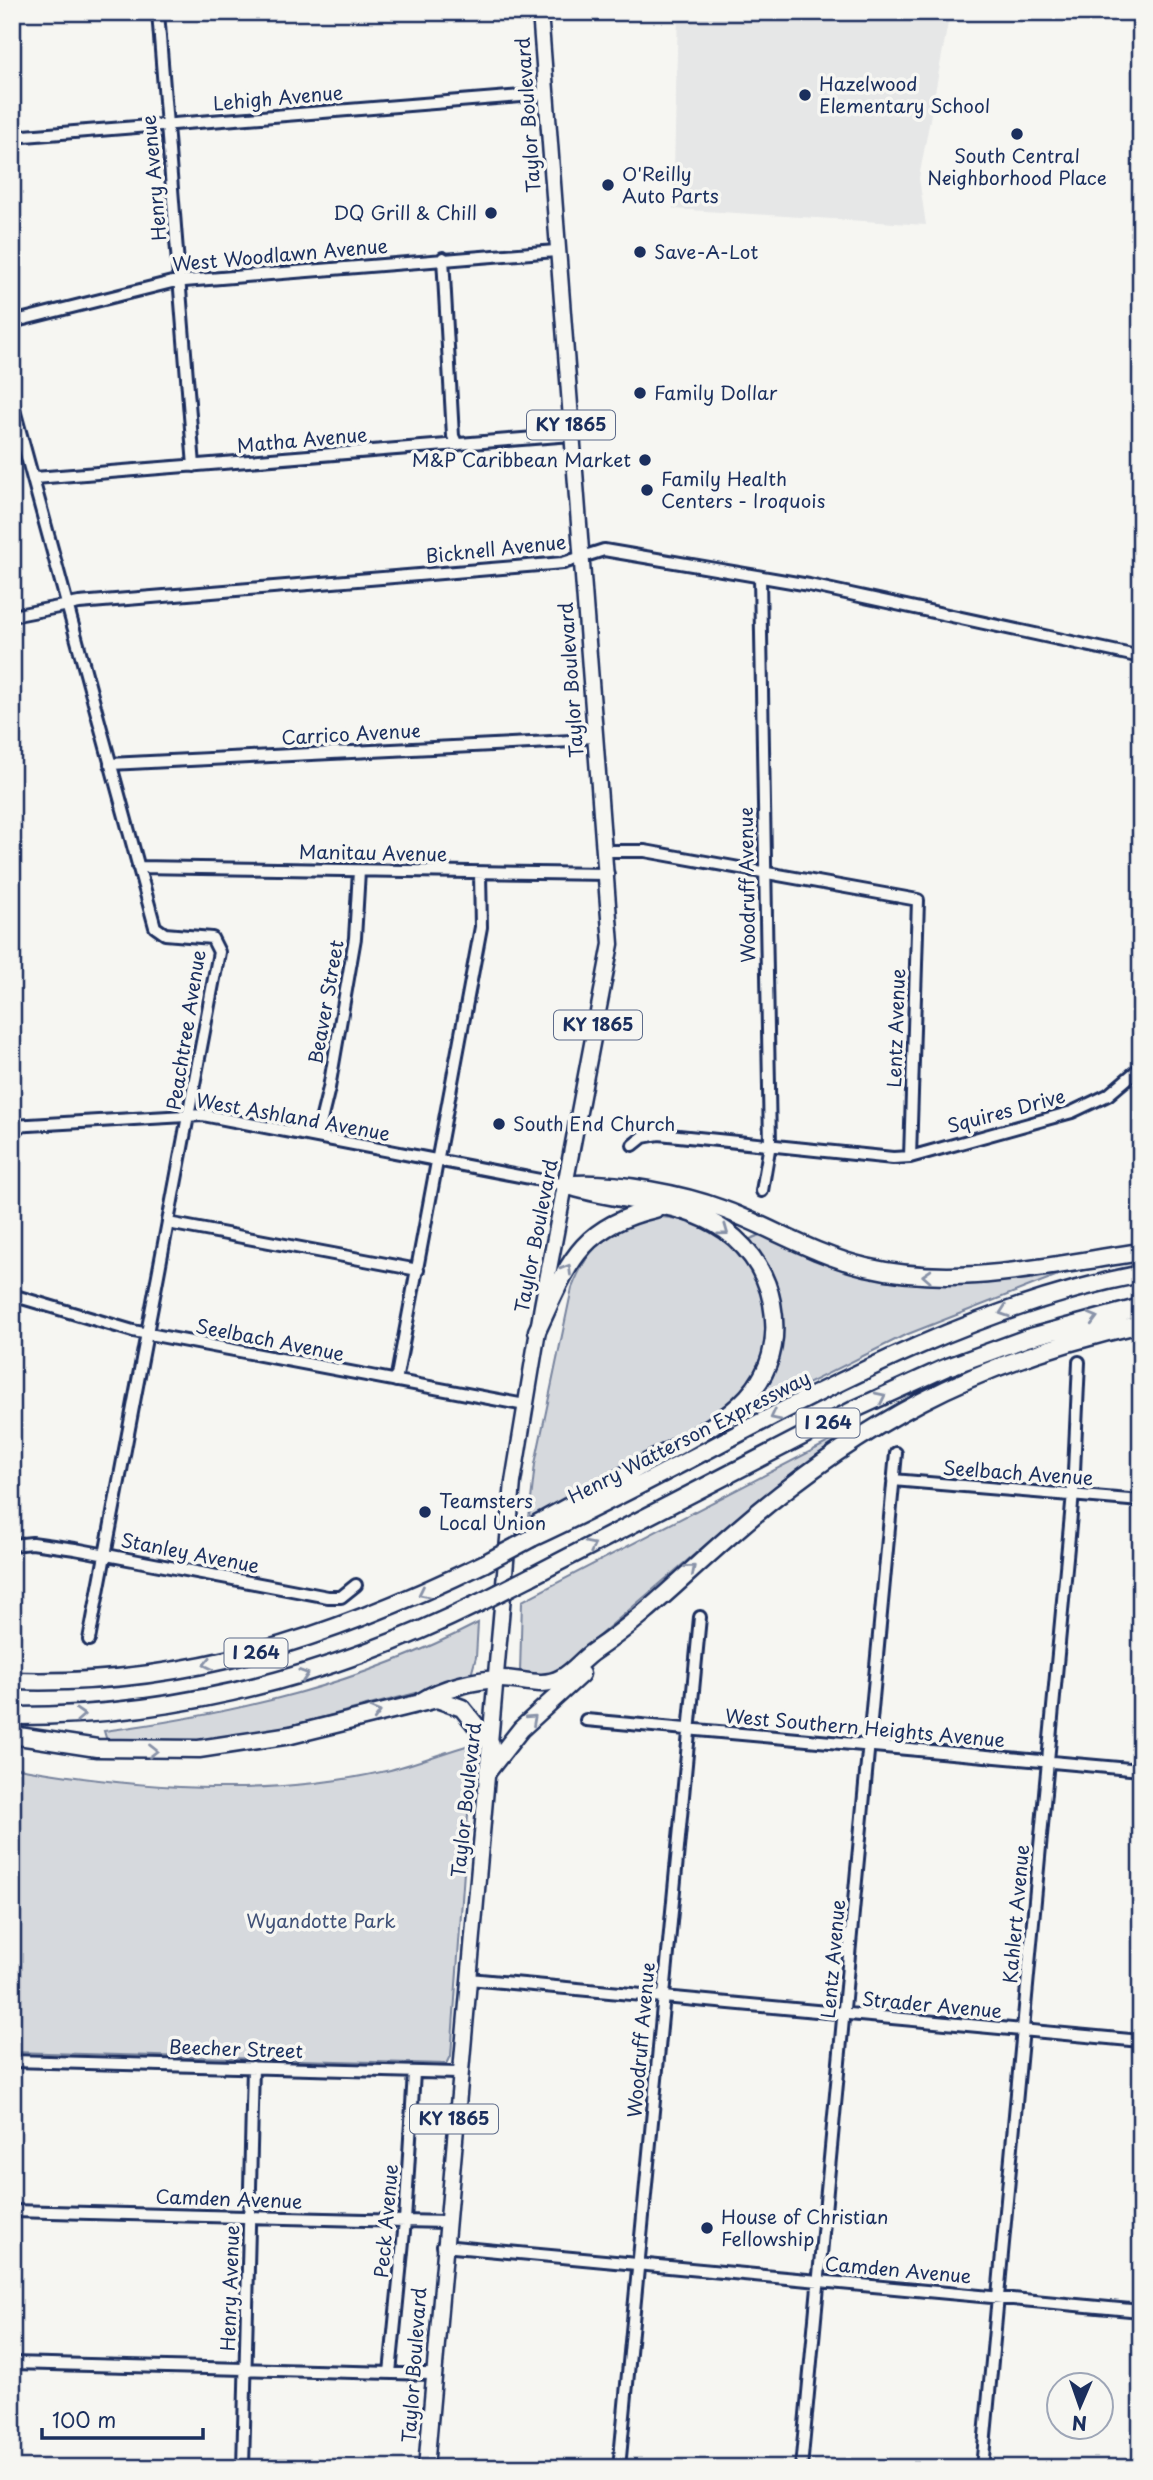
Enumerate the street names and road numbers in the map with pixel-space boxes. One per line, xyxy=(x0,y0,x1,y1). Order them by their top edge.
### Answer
street label: Taylor Boulevard xyxy=(508,36,546,194)
street label: Lehigh Avenue xyxy=(212,77,344,117)
street label: Henry Avenue xyxy=(134,114,172,242)
street label: West Woodlawn Avenue xyxy=(171,231,389,277)
road number: KY 1865 xyxy=(527,410,615,440)
street label: Matha Avenue xyxy=(236,419,368,459)
street label: Bicknell Avenue xyxy=(424,527,567,569)
street label: Taylor Boulevard xyxy=(551,601,589,759)
street label: Carrico Avenue xyxy=(281,715,421,751)
street label: Woodruff Avenue xyxy=(731,807,761,963)
street label: Manitau Avenue xyxy=(299,837,447,867)
street label: Beaver Street xyxy=(300,937,350,1066)
street label: Peachtree Avenue xyxy=(159,948,211,1112)
street label: Lentz Avenue xyxy=(879,968,911,1088)
road number: KY 1865 xyxy=(554,1010,642,1040)
street label: Squires Drive xyxy=(943,1081,1068,1139)
street label: West Ashland Avenue xyxy=(194,1085,392,1147)
street label: Taylor Boulevard xyxy=(506,1156,564,1315)
street label: Seelbach Avenue xyxy=(193,1311,347,1367)
street label: Henry Watterson Expressway xyxy=(563,1363,815,1510)
road number: I 264 xyxy=(796,1408,860,1438)
street label: Seelbach Avenue xyxy=(942,1453,1094,1491)
street label: Stanley Avenue xyxy=(119,1525,262,1579)
road number: I 264 xyxy=(224,1638,288,1668)
street label: West Southern Heights Avenue xyxy=(724,1701,1006,1753)
street label: Taylor Boulevard xyxy=(443,1721,487,1879)
street label: Kahlert Avenue xyxy=(995,1843,1035,1985)
street label: Lentz Avenue xyxy=(813,1898,851,2020)
street label: Woodruff Avenue xyxy=(619,1961,661,2119)
street label: Strader Avenue xyxy=(861,1984,1003,2024)
street label: Beecher Street xyxy=(168,2032,304,2064)
road number: KY 1865 xyxy=(410,2104,498,2134)
street label: Peck Avenue xyxy=(366,2163,404,2279)
street label: Camden Avenue xyxy=(155,2181,303,2215)
street label: Henry Avenue xyxy=(213,2224,245,2352)
street label: Camden Avenue xyxy=(824,2249,972,2289)
street label: Taylor Boulevard xyxy=(394,2286,432,2444)

